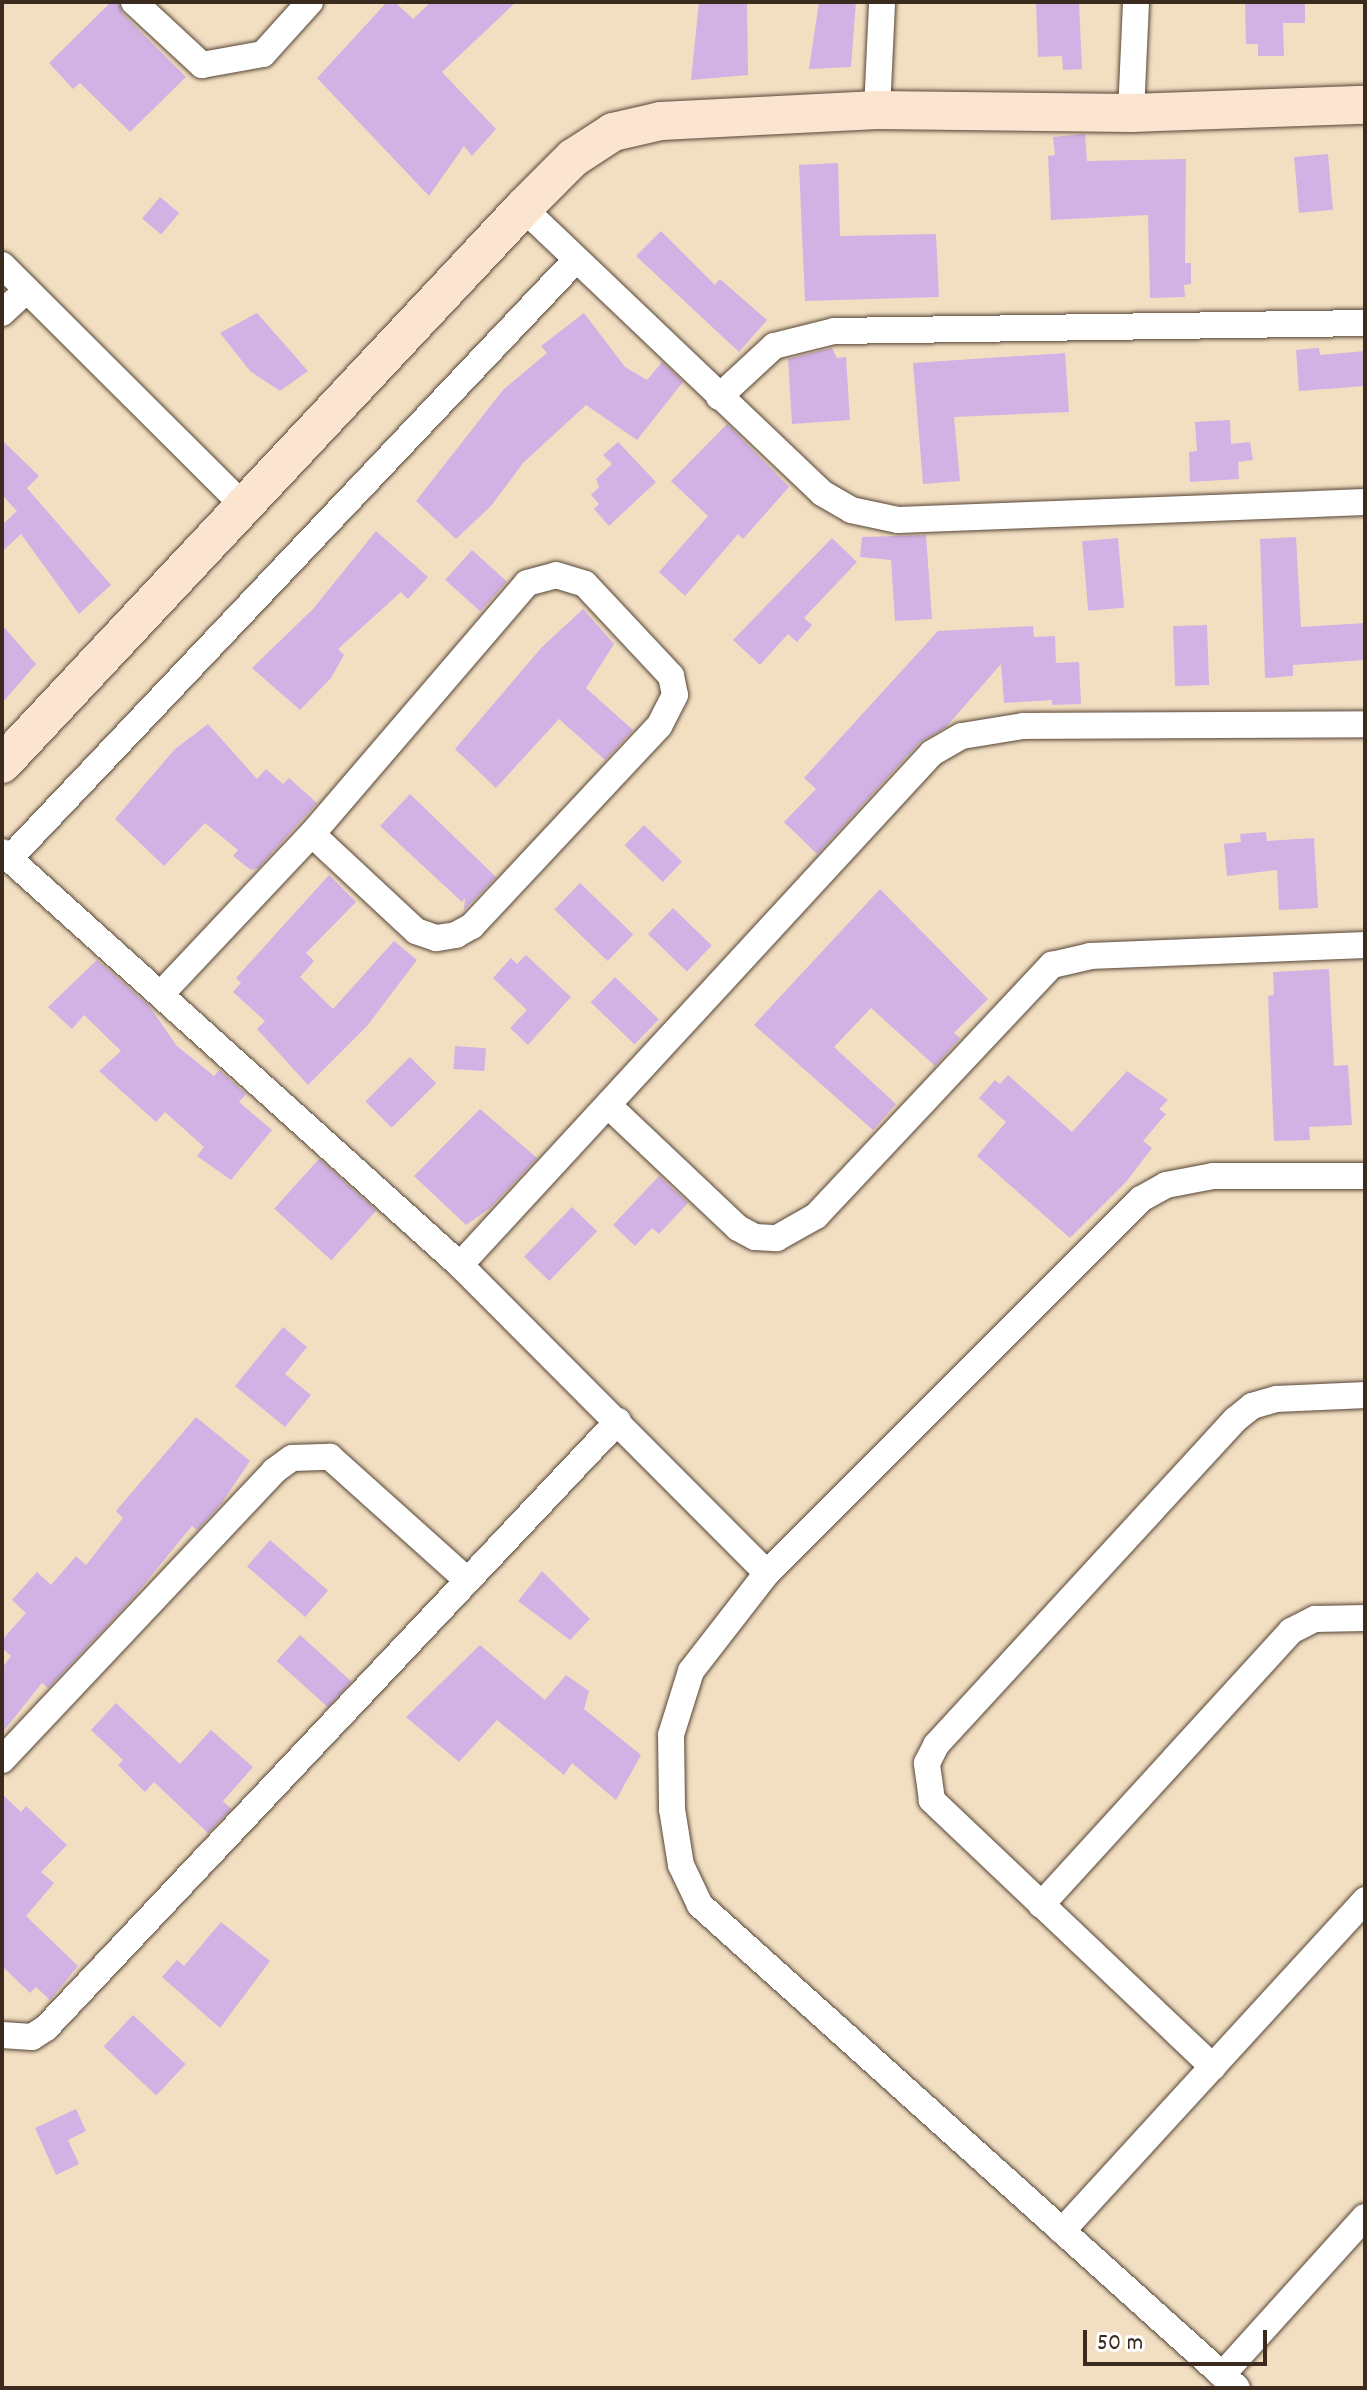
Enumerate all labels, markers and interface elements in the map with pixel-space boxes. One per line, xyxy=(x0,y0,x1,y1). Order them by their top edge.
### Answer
scale bar xyxy=(1087,2314,1271,2364)
text: 50 m xyxy=(1097,2327,1143,2361)

